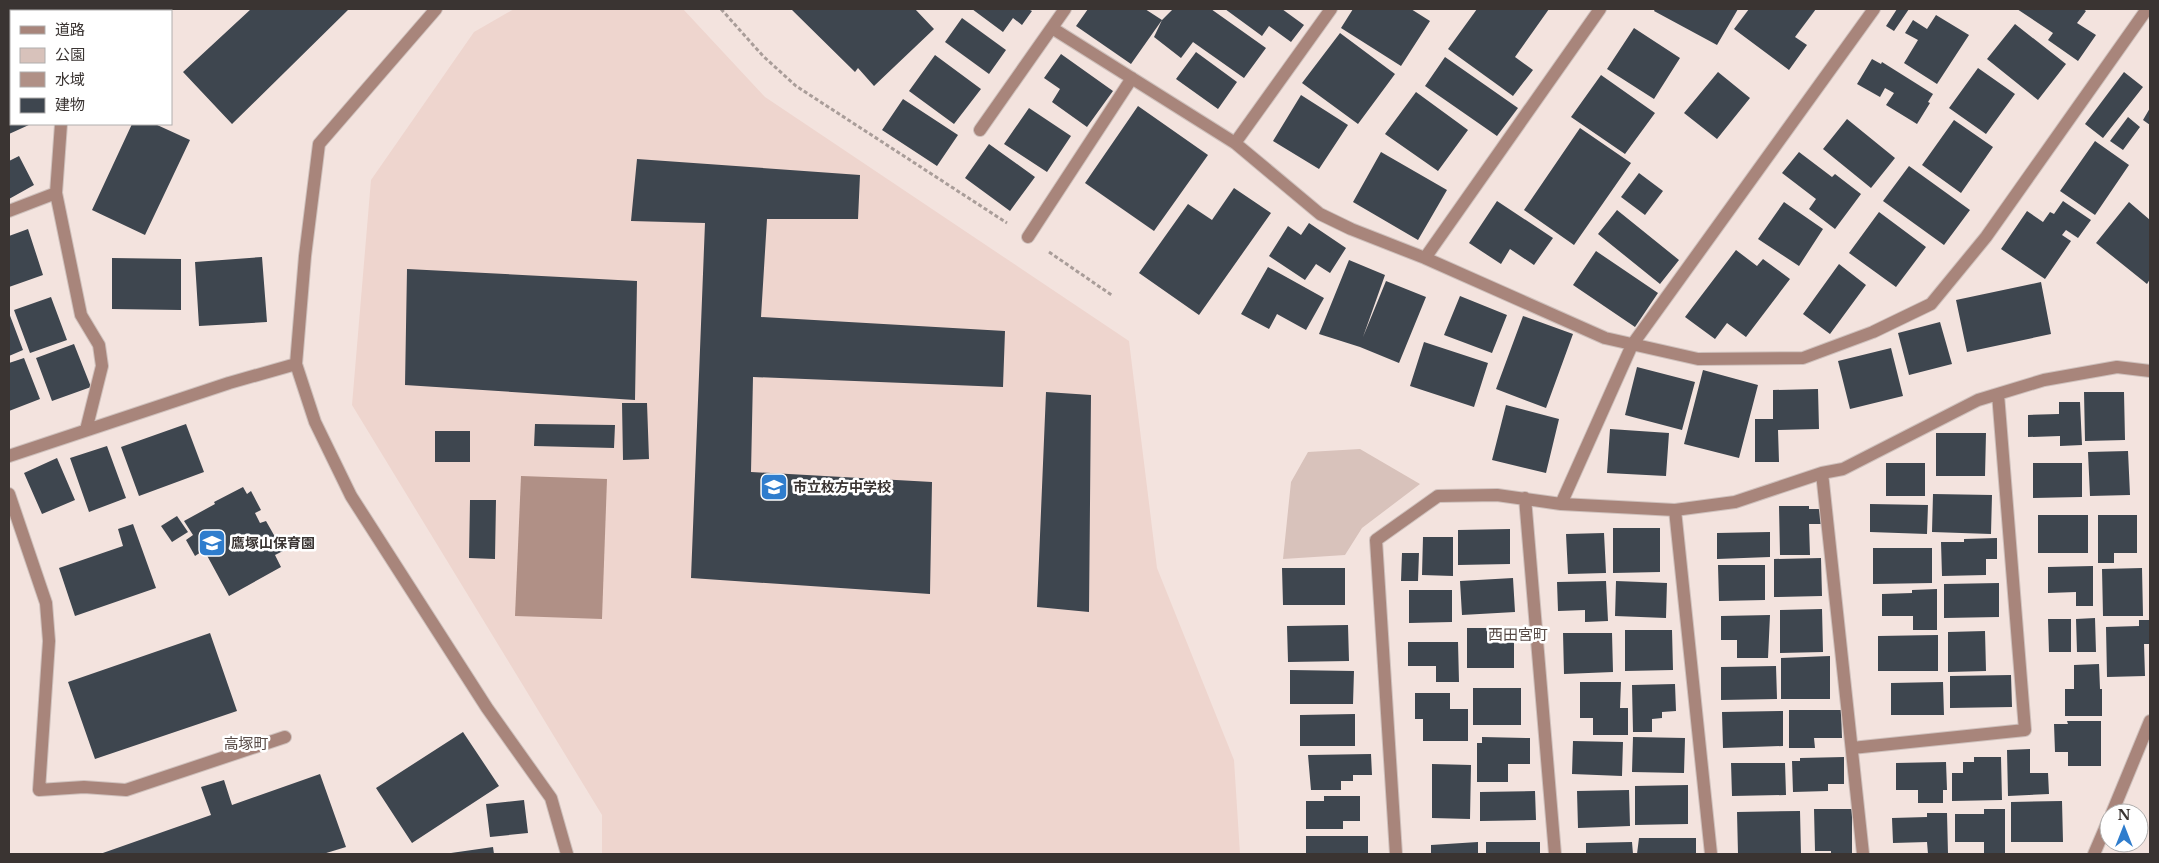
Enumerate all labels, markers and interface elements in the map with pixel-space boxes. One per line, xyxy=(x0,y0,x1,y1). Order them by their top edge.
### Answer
legend xyxy=(10,10,172,125)
text: 道路 xyxy=(55,20,85,39)
text: 公園 xyxy=(55,45,85,64)
text: 水域 xyxy=(55,70,85,89)
text: 建物 xyxy=(55,95,85,114)
school or university icon: 市立枚方中学校 xyxy=(759,472,789,502)
place label: 市立枚方中学校 xyxy=(793,478,891,496)
school or university icon: 鷹塚山保育園 xyxy=(197,528,227,558)
place label: 鷹塚山保育園 xyxy=(231,534,315,552)
district label: 西田宮町 xyxy=(1488,625,1548,644)
district label: 高塚町 xyxy=(223,734,269,753)
north arrow xyxy=(2099,803,2149,853)
text: N xyxy=(2117,806,2131,824)

